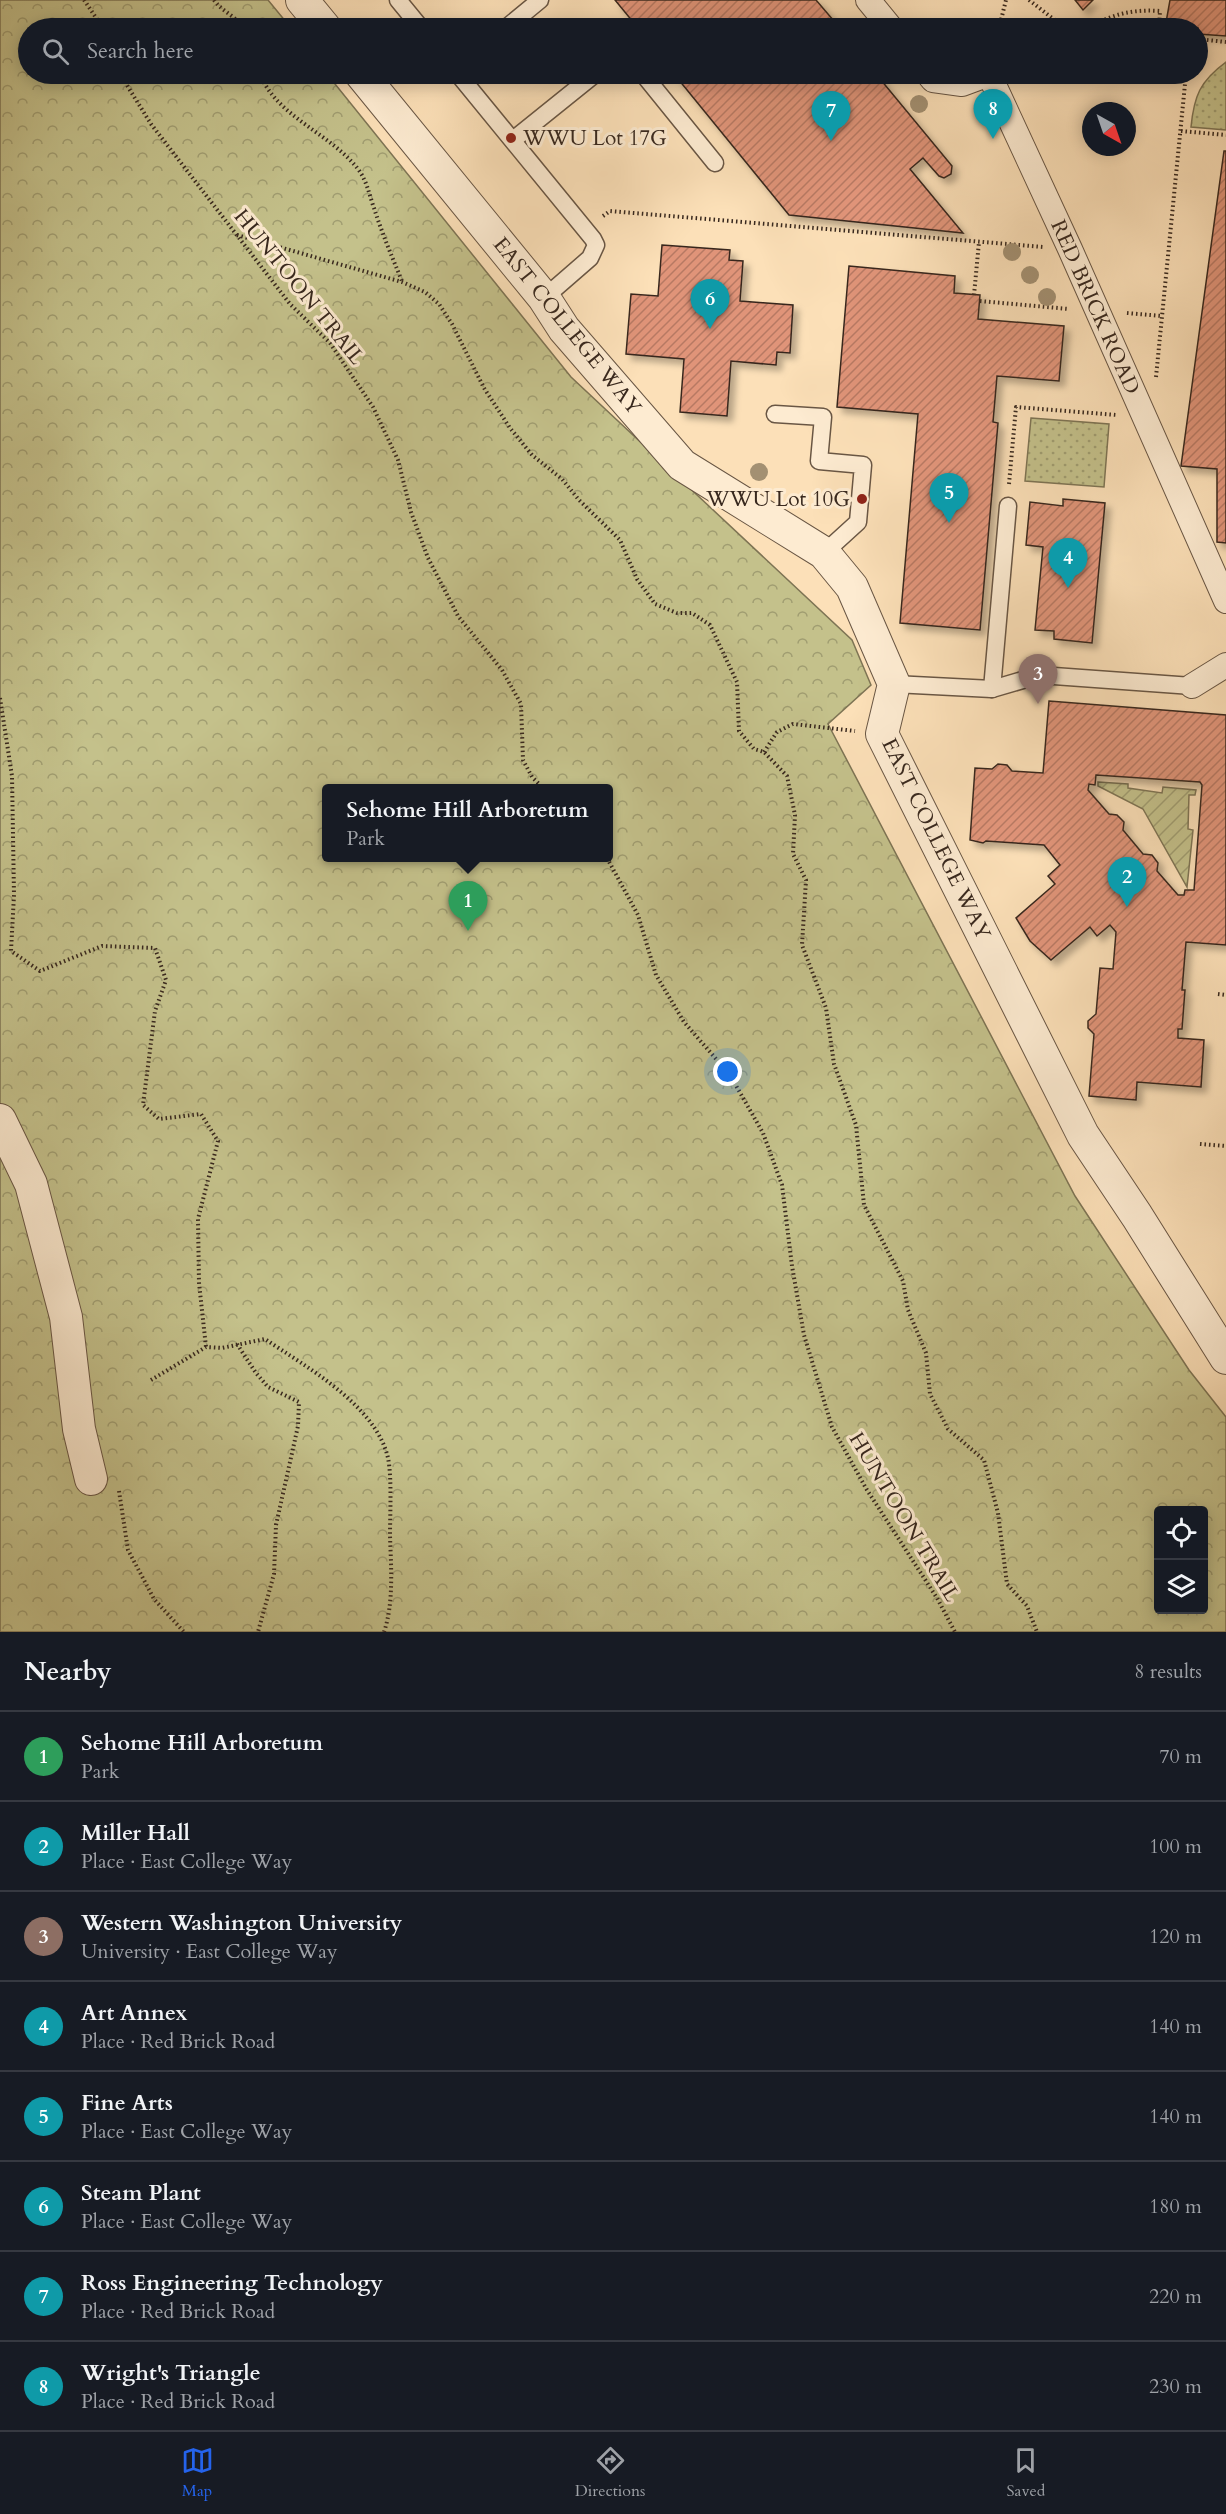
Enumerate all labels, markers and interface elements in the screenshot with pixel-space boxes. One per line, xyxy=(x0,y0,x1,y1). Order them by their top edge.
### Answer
search box xyxy=(18,18,1208,84)
icon: search xyxy=(39,35,72,68)
text: Search here xyxy=(87,36,194,66)
pin: 8 xyxy=(974,90,1012,139)
pin: 7 xyxy=(812,92,850,141)
north arrow xyxy=(1082,102,1136,156)
place label: WWU Lot 17G xyxy=(522,124,667,153)
marker: WWU Lot 17G xyxy=(504,131,518,145)
street label: HUNTOON TRAIL xyxy=(227,203,371,371)
street label: RED BRICK ROAD xyxy=(1043,215,1147,399)
street label: EAST COLLEGE WAY xyxy=(486,231,648,421)
pin: 6 xyxy=(690,280,730,329)
pin: 5 xyxy=(930,474,968,523)
place label: WWU Lot 10G xyxy=(705,485,850,514)
marker: WWU Lot 10G xyxy=(855,492,869,506)
pin: 4 xyxy=(1048,538,1088,588)
pin: 3 xyxy=(1018,654,1058,704)
street label: EAST COLLEGE WAY xyxy=(875,733,998,945)
popup xyxy=(322,784,613,862)
text: Sehome Hill Arboretum xyxy=(347,795,589,825)
text: Park xyxy=(347,825,385,852)
pin: 2 xyxy=(1108,858,1146,907)
pin: 1 xyxy=(448,882,488,931)
your location xyxy=(713,1057,742,1086)
street label: HUNTOON TRAIL xyxy=(842,1427,966,1607)
map controls xyxy=(1154,1506,1208,1614)
button: locate xyxy=(1154,1506,1208,1560)
button: layers xyxy=(1154,1560,1208,1614)
text: Nearby xyxy=(24,1654,112,1689)
text: 8 results xyxy=(1134,1658,1202,1685)
text: Sehome Hill Arboretum xyxy=(81,1728,323,1758)
text: 1 xyxy=(38,1743,49,1770)
text: 70 m xyxy=(1159,1743,1202,1770)
text: Park xyxy=(81,1758,119,1785)
text: Miller Hall xyxy=(81,1818,190,1848)
text: 2 xyxy=(38,1833,49,1860)
text: 100 m xyxy=(1149,1833,1202,1860)
text: Place · East College Way xyxy=(81,1848,292,1875)
text: Western Washington University xyxy=(81,1908,402,1938)
text: 3 xyxy=(38,1923,49,1950)
text: 120 m xyxy=(1149,1923,1202,1950)
text: University · East College Way xyxy=(81,1938,338,1965)
text: Art Annex xyxy=(81,1998,187,2028)
text: 4 xyxy=(38,2013,49,2040)
text: 140 m xyxy=(1149,2013,1202,2040)
text: Place · Red Brick Road xyxy=(81,2028,275,2055)
text: Fine Arts xyxy=(81,2088,173,2118)
text: 5 xyxy=(38,2103,49,2130)
text: 140 m xyxy=(1149,2103,1202,2130)
text: Place · East College Way xyxy=(81,2118,292,2145)
text: Steam Plant xyxy=(81,2178,201,2208)
text: 6 xyxy=(38,2193,49,2220)
text: 180 m xyxy=(1149,2193,1202,2220)
text: Place · East College Way xyxy=(81,2208,292,2235)
text: Ross Engineering Technology xyxy=(81,2268,383,2298)
text: 7 xyxy=(38,2283,49,2310)
text: 220 m xyxy=(1149,2283,1202,2310)
text: Place · Red Brick Road xyxy=(81,2298,275,2325)
text: Wright's Triangle xyxy=(81,2358,261,2388)
text: 8 xyxy=(38,2373,49,2400)
text: 230 m xyxy=(1149,2373,1202,2400)
text: Place · Red Brick Road xyxy=(81,2388,275,2415)
tab: Map xyxy=(181,2444,214,2502)
tab: Directions xyxy=(575,2444,645,2502)
tab: Saved xyxy=(1007,2444,1045,2502)

